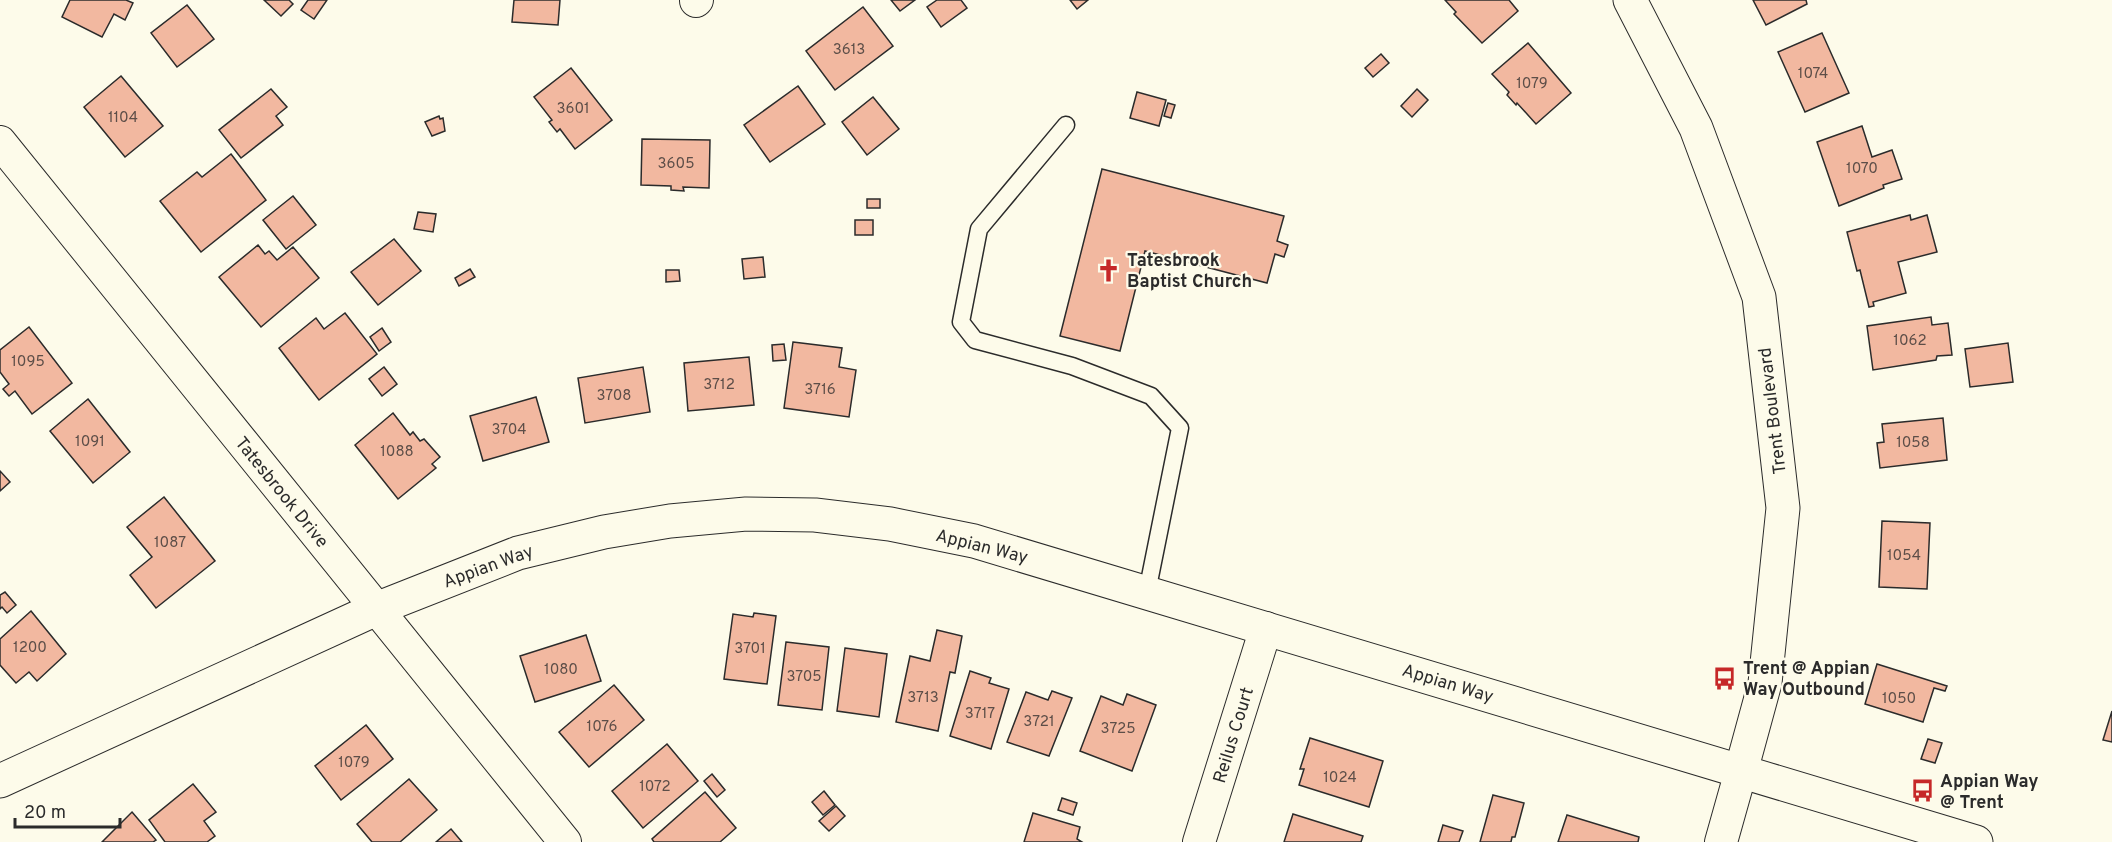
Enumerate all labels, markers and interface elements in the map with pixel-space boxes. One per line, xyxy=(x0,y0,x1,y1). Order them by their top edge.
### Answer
house number: 3613 xyxy=(833,41,865,60)
house number: 1074 xyxy=(1798,65,1828,84)
house number: 1079 xyxy=(1516,75,1548,94)
house number: 3601 xyxy=(556,100,590,119)
house number: 1104 xyxy=(108,109,138,128)
house number: 3605 xyxy=(658,155,694,174)
house number: 1070 xyxy=(1846,160,1878,179)
place label: Tatesbrook Baptist Church xyxy=(1127,250,1252,294)
church icon: Tatesbrook Baptist Church xyxy=(1096,257,1122,283)
house number: 1062 xyxy=(1893,332,1927,351)
street label: Trent Boulevard xyxy=(1754,346,1793,476)
house number: 1095 xyxy=(11,353,45,372)
house number: 3712 xyxy=(703,376,735,395)
house number: 3716 xyxy=(804,381,836,400)
house number: 3708 xyxy=(596,387,632,406)
house number: 3704 xyxy=(491,421,527,440)
house number: 1091 xyxy=(75,433,105,452)
street label: Tatesbrook Drive xyxy=(229,433,333,553)
house number: 1058 xyxy=(1896,434,1930,453)
house number: 1088 xyxy=(380,443,414,462)
street label: Appian Way xyxy=(933,525,1030,570)
house number: 1087 xyxy=(154,534,186,553)
street label: Appian Way xyxy=(440,540,537,594)
house number: 1054 xyxy=(1887,547,1921,566)
house number: 1200 xyxy=(13,639,47,658)
house number: 3701 xyxy=(734,640,766,659)
place label: Trent @ Appian Way Outbound xyxy=(1743,658,1870,702)
street label: Appian Way xyxy=(1399,660,1496,709)
house number: 1080 xyxy=(544,661,578,680)
bus stop icon: Trent @ Appian Way Outbound xyxy=(1712,665,1738,691)
house number: 3705 xyxy=(786,668,822,687)
street label: Reilus Court xyxy=(1209,685,1260,786)
house number: 3713 xyxy=(907,689,939,708)
house number: 1050 xyxy=(1882,690,1916,709)
house number: 3717 xyxy=(965,705,995,724)
house number: 3721 xyxy=(1023,713,1055,732)
house number: 1076 xyxy=(587,718,617,737)
house number: 3725 xyxy=(1101,720,1135,739)
house number: 1079 xyxy=(338,754,370,773)
house number: 1024 xyxy=(1323,769,1357,788)
place label: Appian Way @ Trent xyxy=(1940,771,2039,815)
house number: 1072 xyxy=(639,778,671,797)
bus stop icon: Appian Way @ Trent xyxy=(1909,778,1935,804)
scale bar xyxy=(15,791,120,829)
text: 20 m xyxy=(24,802,66,825)

